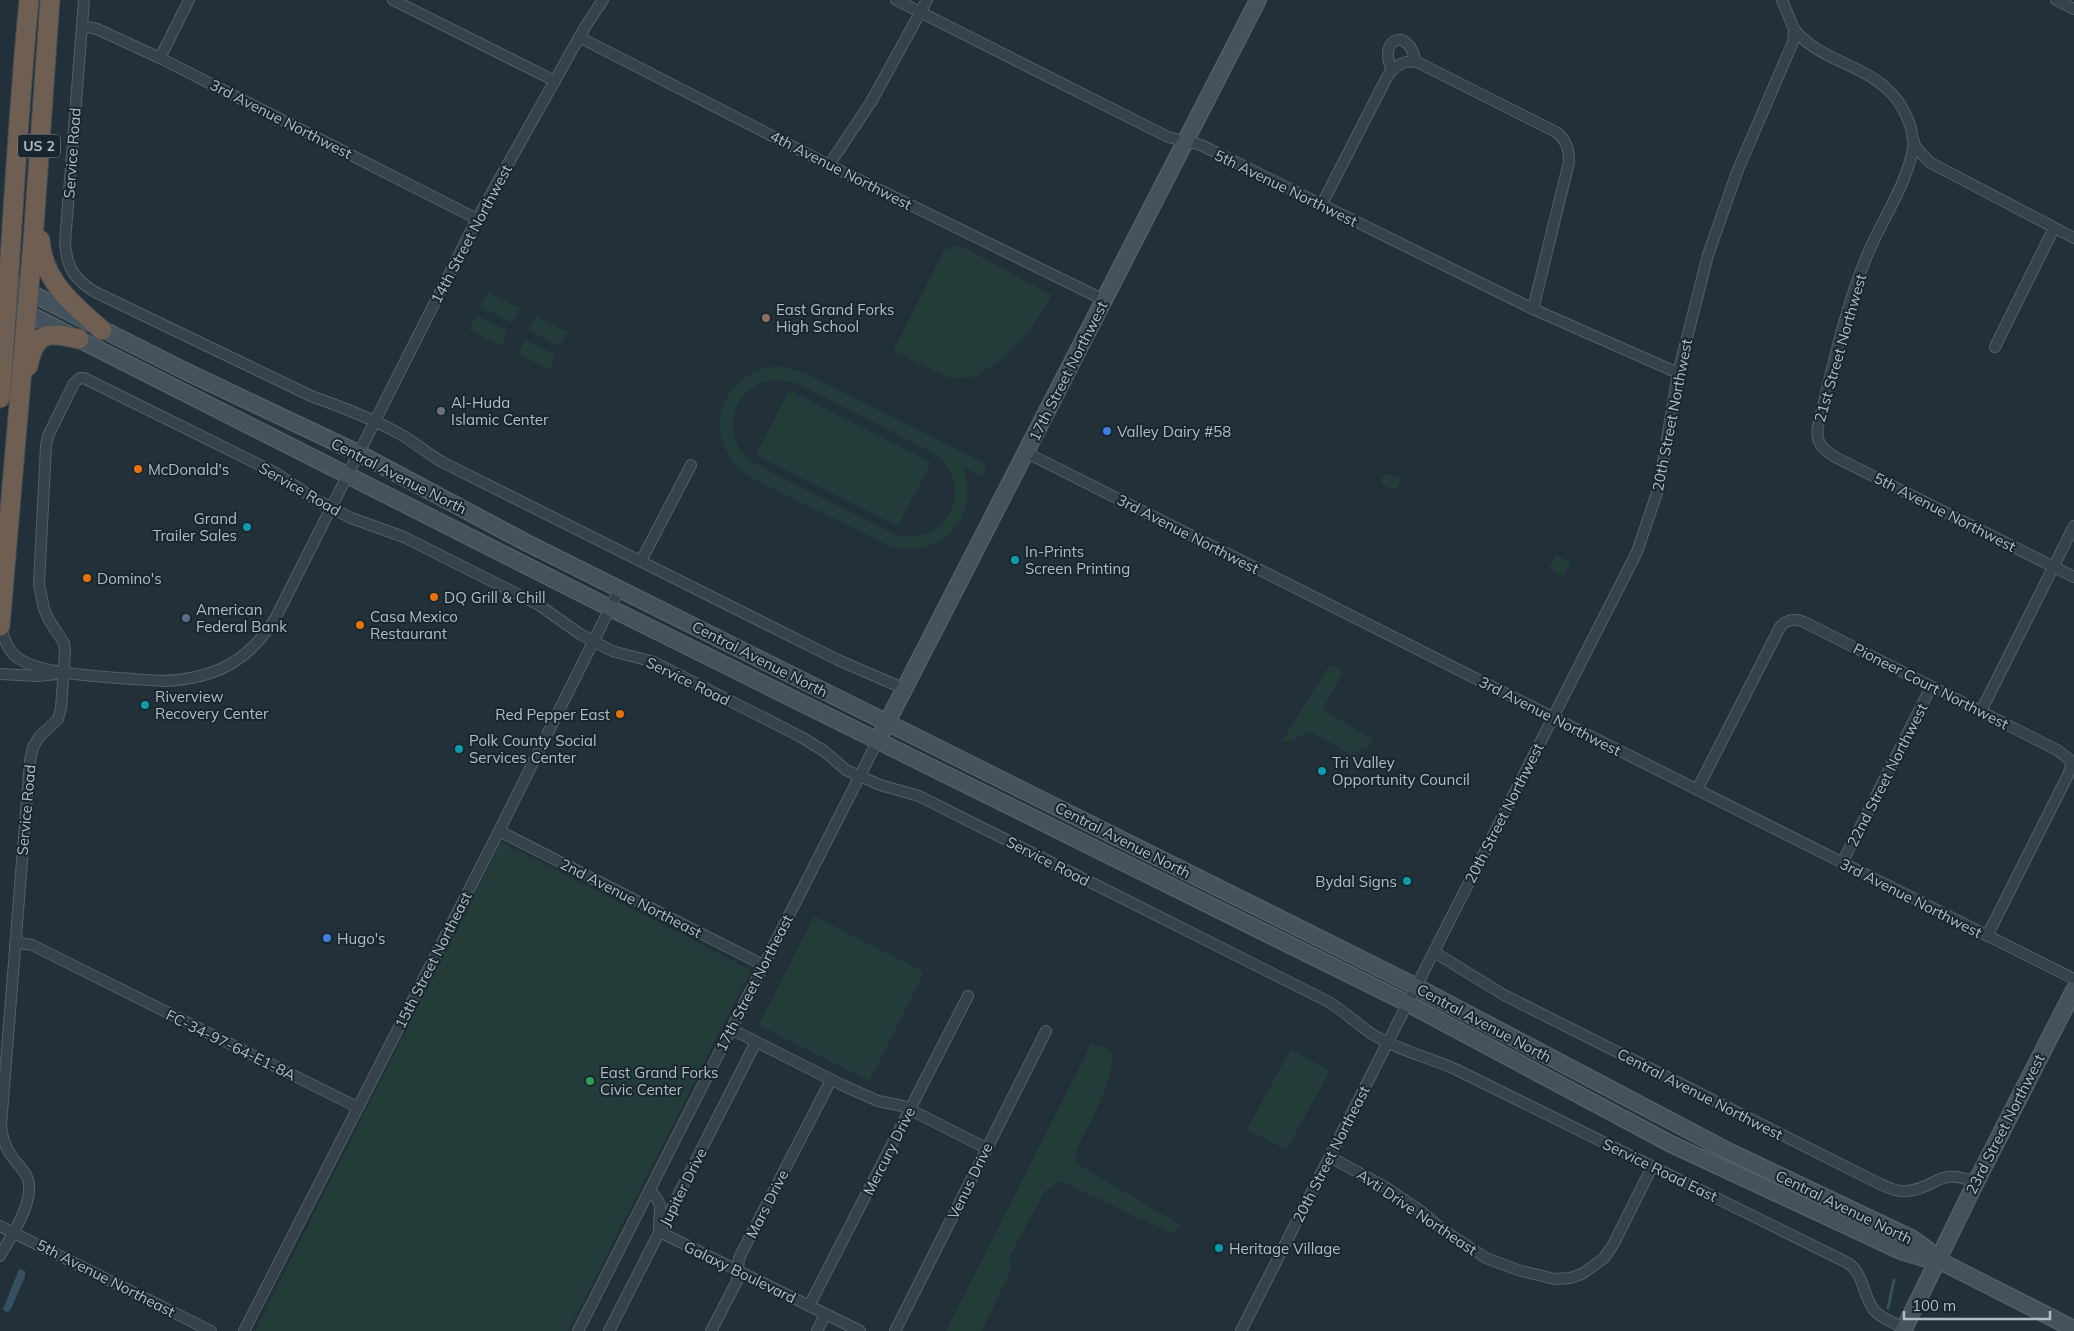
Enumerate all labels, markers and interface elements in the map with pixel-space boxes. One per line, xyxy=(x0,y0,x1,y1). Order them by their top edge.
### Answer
street label: 3rd Avenue Northwest xyxy=(207,75,355,163)
street label: Service Road xyxy=(59,107,85,199)
street label: 4th Avenue Northwest xyxy=(767,126,915,214)
road number: US 2 xyxy=(18,134,60,158)
street label: 5th Avenue Northwest xyxy=(1212,145,1360,231)
street label: 14th Street Northwest xyxy=(426,161,516,307)
street label: 21st Street Northwest xyxy=(1810,272,1870,424)
street label: 17th Street Northwest xyxy=(1024,298,1112,444)
place label: East Grand Forks High School xyxy=(776,300,894,336)
marker: East Grand Forks High School xyxy=(760,312,772,324)
street label: 20th Street Northwest xyxy=(1648,337,1696,493)
place label: Al-Huda Islamic Center xyxy=(451,393,549,429)
marker: Al-Huda Islamic Center xyxy=(435,405,447,417)
place label: Valley Dairy #58 xyxy=(1117,422,1231,441)
marker: Valley Dairy #58 xyxy=(1101,425,1113,437)
street label: Central Avenue North xyxy=(328,434,470,518)
street label: Service Road xyxy=(256,458,344,520)
place label: McDonald's xyxy=(148,460,229,479)
marker: McDonald's xyxy=(132,463,144,475)
street label: 5th Avenue Northwest xyxy=(1871,468,2019,556)
street label: 3rd Avenue Northwest xyxy=(1114,490,1262,578)
place label: Grand Trailer Sales xyxy=(153,509,237,545)
marker: Grand Trailer Sales xyxy=(241,521,253,533)
place label: In-Prints Screen Printing xyxy=(1025,542,1130,578)
marker: In-Prints Screen Printing xyxy=(1009,554,1021,566)
place label: Domino's xyxy=(97,569,162,588)
marker: Domino's xyxy=(81,572,93,584)
place label: DQ Grill & Chill xyxy=(444,588,545,607)
marker: DQ Grill & Chill xyxy=(428,591,440,603)
place label: American Federal Bank xyxy=(196,600,287,636)
place label: Casa Mexico Restaurant xyxy=(370,607,458,643)
marker: American Federal Bank xyxy=(180,612,192,624)
street label: Central Avenue North xyxy=(689,617,831,701)
marker: Casa Mexico Restaurant xyxy=(354,619,366,631)
street label: Pioneer Court Northwest xyxy=(1850,639,2012,733)
street label: Service Road xyxy=(643,653,733,709)
street label: 3rd Avenue Northwest xyxy=(1476,672,1624,760)
place label: Riverview Recovery Center xyxy=(155,687,269,723)
marker: Riverview Recovery Center xyxy=(139,699,151,711)
street label: 22nd Street Northwest xyxy=(1843,700,1931,850)
place label: Red Pepper East xyxy=(495,705,610,724)
marker: Red Pepper East xyxy=(614,708,626,720)
place label: Polk County Social Services Center xyxy=(469,731,597,767)
street label: 20th Street Northwest xyxy=(1460,740,1548,886)
marker: Polk County Social Services Center xyxy=(453,743,465,755)
place label: Tri Valley Opportunity Council xyxy=(1332,753,1470,789)
street label: Service Road xyxy=(13,764,39,856)
marker: Tri Valley Opportunity Council xyxy=(1316,765,1328,777)
street label: Central Avenue North xyxy=(1052,798,1194,882)
street label: Service Road xyxy=(1003,832,1093,890)
street label: 2nd Avenue Northeast xyxy=(557,854,705,942)
street label: 3rd Avenue Northwest xyxy=(1837,854,1985,942)
place label: Bydal Signs xyxy=(1315,872,1397,891)
marker: Bydal Signs xyxy=(1401,875,1413,887)
street label: 15th Street Northeast xyxy=(390,889,476,1031)
street label: 17th Street Northeast xyxy=(711,912,797,1054)
place label: Hugo's xyxy=(337,929,386,948)
marker: Hugo's xyxy=(321,932,333,944)
street label: Central Avenue North xyxy=(1413,979,1555,1067)
street label: FC-34-97-64-E1-8A xyxy=(163,1005,299,1085)
street label: Central Avenue Northwest xyxy=(1614,1044,1786,1144)
street label: 23rd Street Northwest xyxy=(1961,1051,2049,1197)
place label: East Grand Forks Civic Center xyxy=(600,1063,718,1099)
marker: East Grand Forks Civic Center xyxy=(584,1075,596,1087)
street label: 20th Street Northeast xyxy=(1288,1083,1374,1225)
street label: Mercury Drive xyxy=(859,1104,919,1198)
street label: Service Road East xyxy=(1600,1134,1720,1206)
street label: Venus Drive xyxy=(943,1140,997,1222)
street label: Jupiter Drive xyxy=(655,1145,711,1229)
street label: Avti Drive Northeast xyxy=(1353,1165,1481,1259)
street label: Mars Drive xyxy=(742,1166,792,1242)
street label: Central Avenue North xyxy=(1773,1166,1915,1248)
street label: 5th Avenue Northeast xyxy=(34,1235,178,1321)
street label: Galaxy Boulevard xyxy=(681,1237,799,1307)
place label: Heritage Village xyxy=(1229,1239,1340,1258)
marker: Heritage Village xyxy=(1213,1242,1225,1254)
scale bar xyxy=(1904,1288,2050,1320)
text: 100 m xyxy=(1912,1296,1956,1315)

